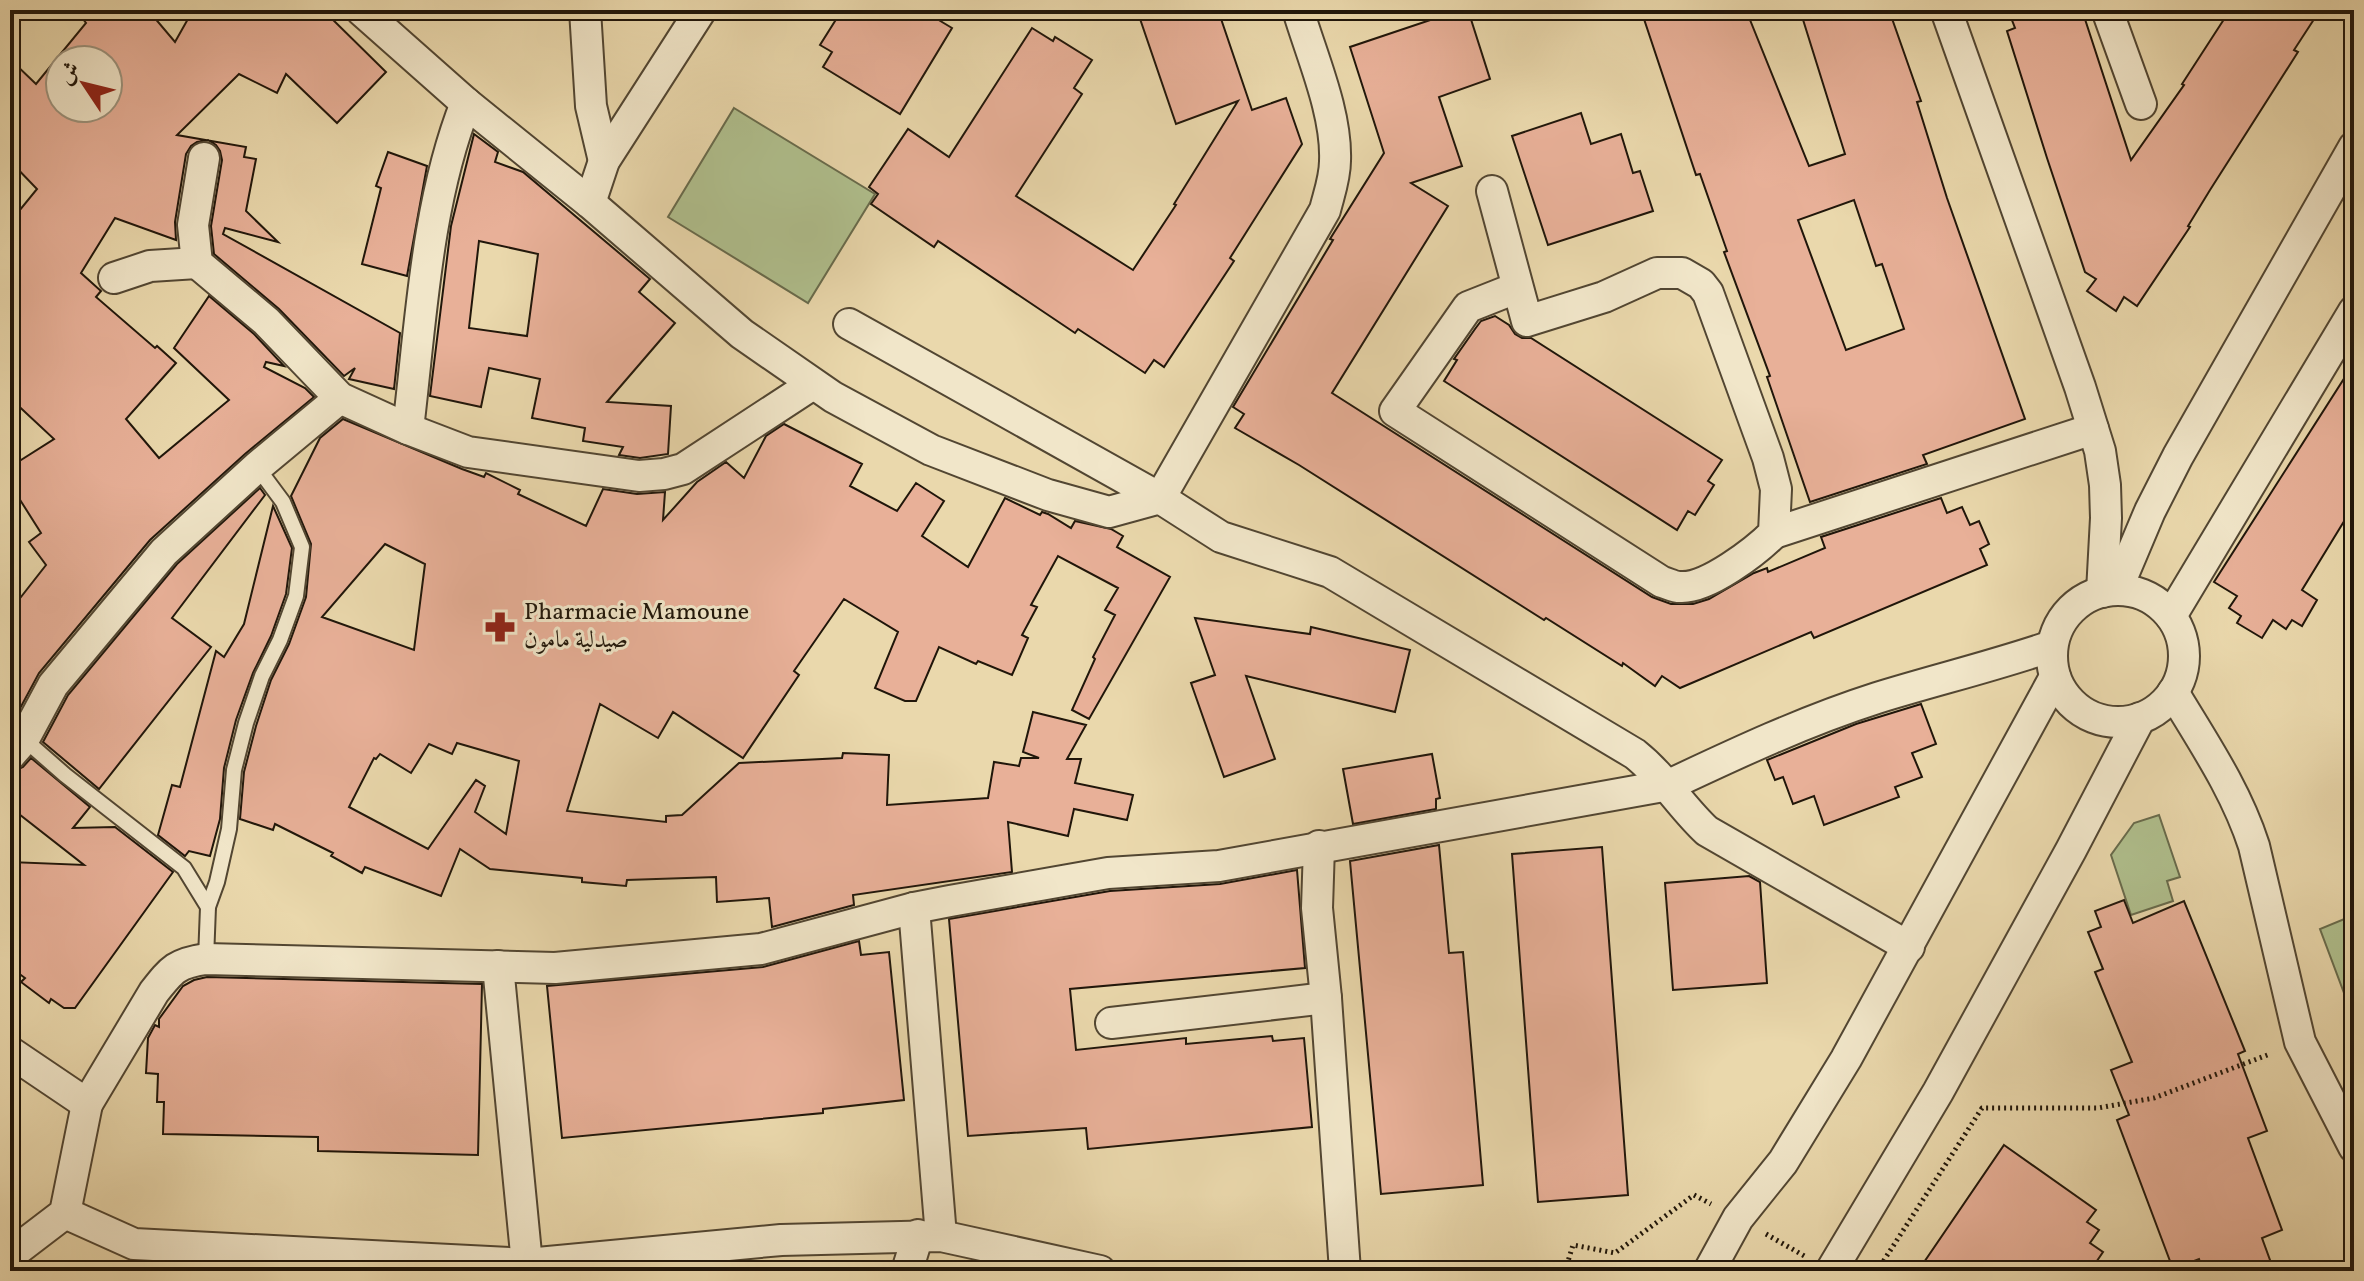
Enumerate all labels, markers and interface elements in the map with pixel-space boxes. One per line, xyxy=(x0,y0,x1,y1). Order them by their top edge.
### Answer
north arrow xyxy=(44,44,124,124)
text: ش xyxy=(51,56,89,92)
place label: Pharmacie Mamoune صيدلية مامون xyxy=(524,596,749,658)
pharmacy icon: Pharmacie Mamoune صيدلية مامون xyxy=(483,610,517,644)

